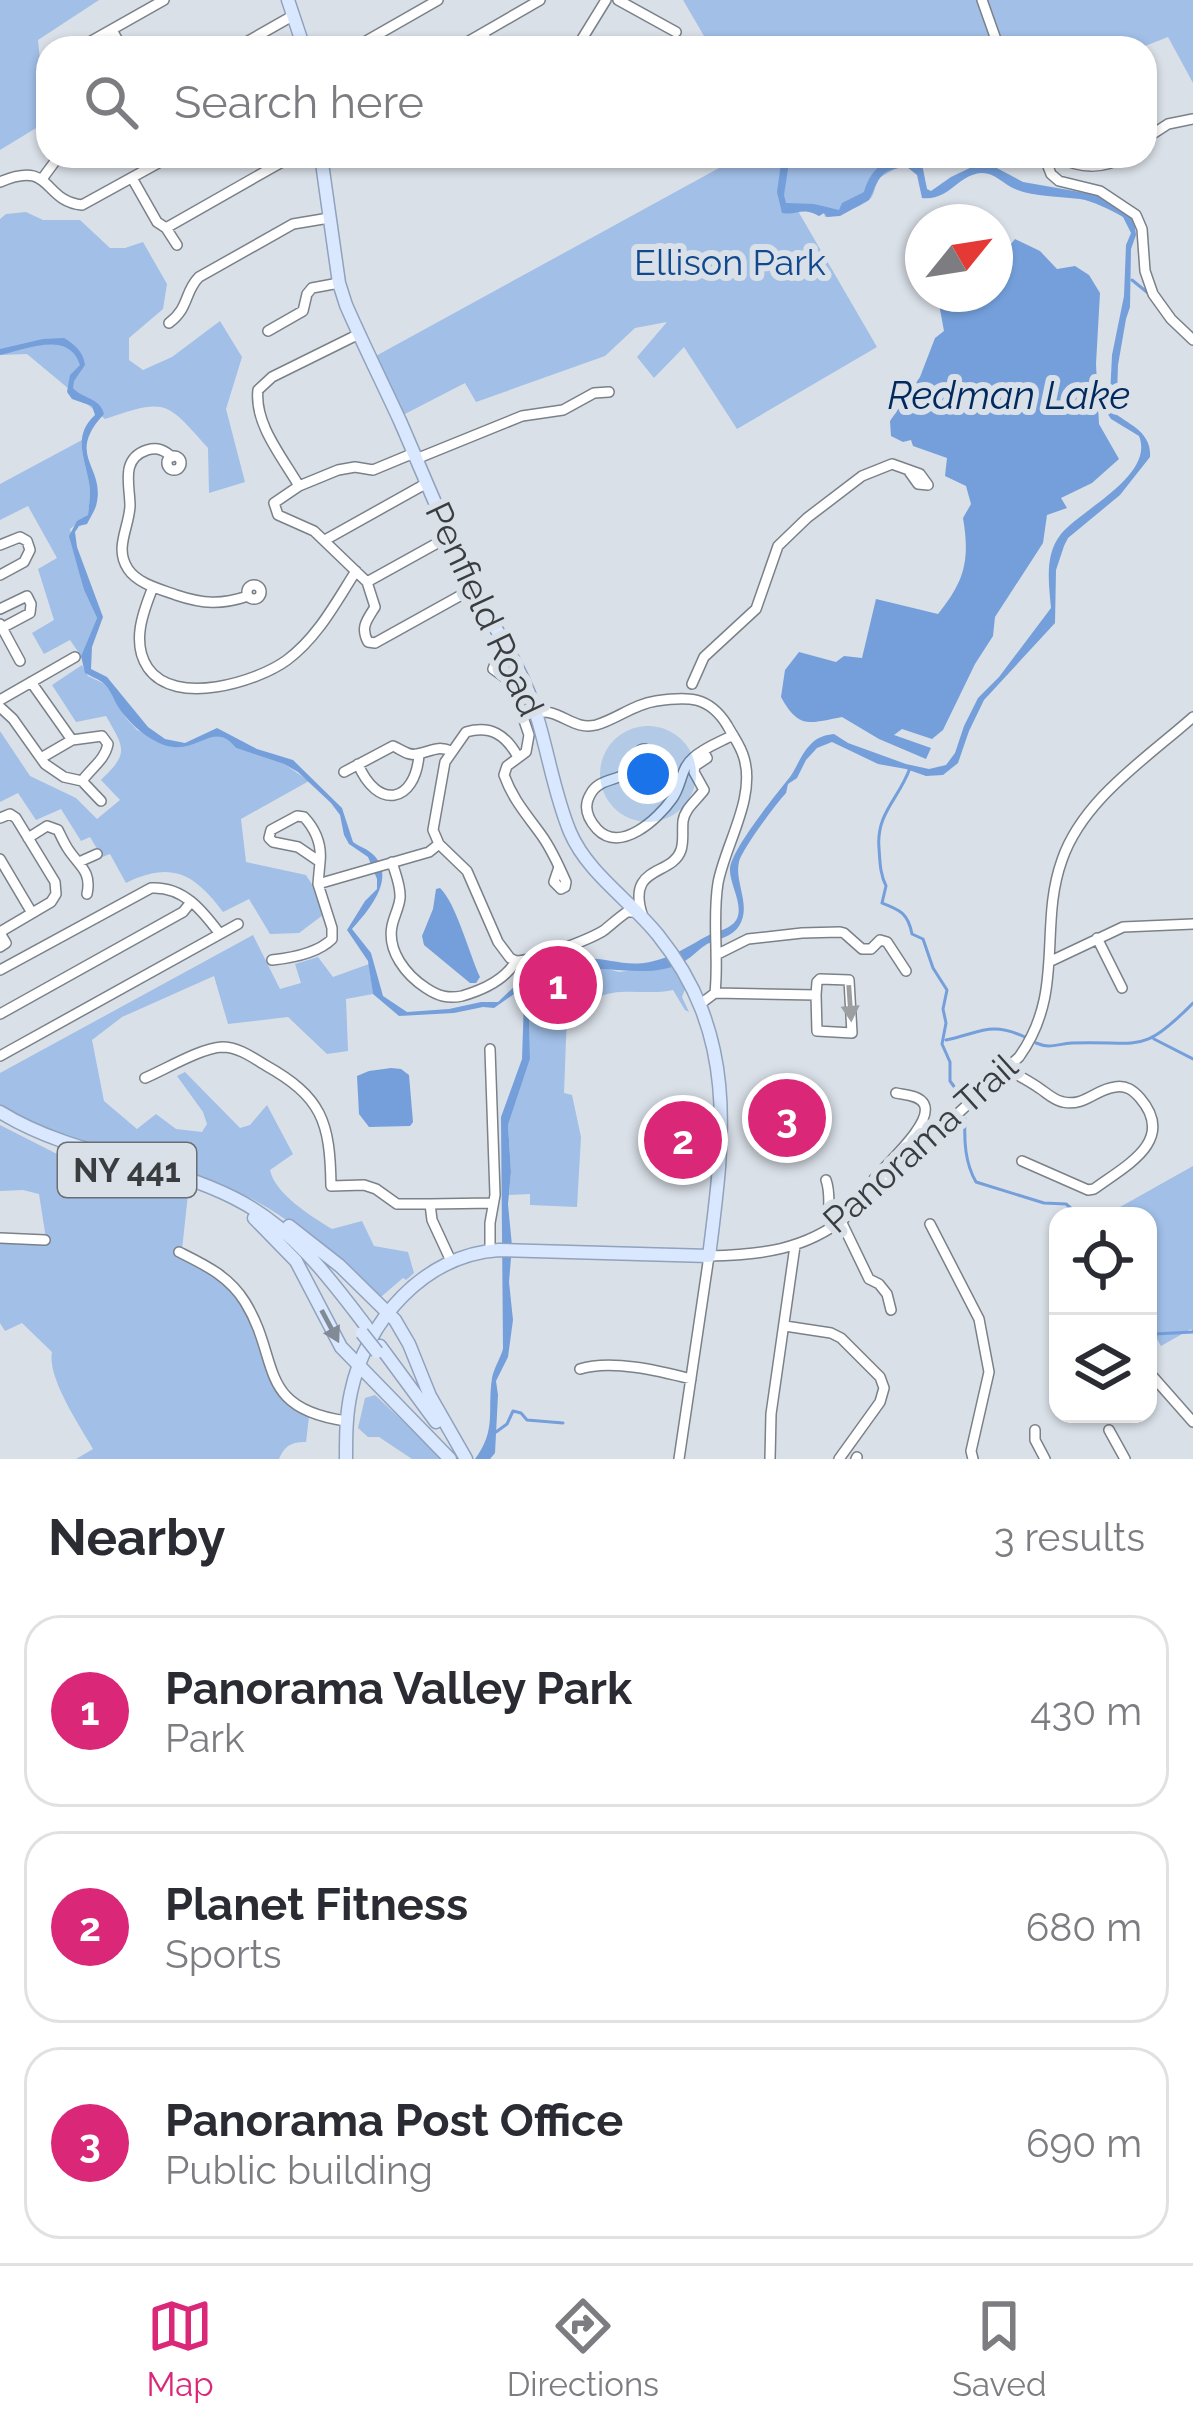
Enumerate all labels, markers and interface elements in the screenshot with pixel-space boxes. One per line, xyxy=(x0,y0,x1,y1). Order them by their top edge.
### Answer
search box xyxy=(36,36,1157,168)
icon: search xyxy=(78,69,144,135)
text: Search here xyxy=(174,76,424,129)
north arrow xyxy=(905,204,1013,312)
park label: Ellison Park xyxy=(634,241,826,283)
water label: Redman Lake xyxy=(888,372,1130,418)
street label: Penfield Road xyxy=(417,495,553,723)
your location xyxy=(618,744,678,804)
pin: 1 xyxy=(519,940,597,1030)
one-way arrow xyxy=(841,985,860,1022)
street label: Panorama Trail xyxy=(815,1045,1026,1241)
pin: 3 xyxy=(748,1073,826,1163)
pin: 2 xyxy=(644,1095,722,1185)
road number: NY 441 xyxy=(58,1143,196,1197)
map controls xyxy=(1049,1207,1157,1423)
button: locate xyxy=(1049,1207,1157,1315)
one-way arrow xyxy=(319,1309,339,1344)
button: layers xyxy=(1049,1315,1157,1423)
text: Nearby xyxy=(48,1507,225,1567)
text: 3 results xyxy=(994,1514,1145,1560)
text: Panorama Valley Park xyxy=(165,1662,632,1715)
text: 1 xyxy=(80,1688,100,1734)
text: 430 m xyxy=(1030,1688,1142,1734)
text: Park xyxy=(165,1715,245,1761)
text: Planet Fitness xyxy=(165,1878,468,1931)
text: 2 xyxy=(79,1904,101,1950)
text: 680 m xyxy=(1026,1904,1142,1950)
text: Sports xyxy=(165,1931,282,1977)
text: Panorama Post Office xyxy=(165,2094,623,2147)
text: 3 xyxy=(79,2120,101,2166)
text: 690 m xyxy=(1026,2120,1142,2166)
text: Public building xyxy=(165,2147,433,2193)
tab: Map xyxy=(147,2293,214,2404)
tab: Directions xyxy=(507,2293,659,2404)
tab: Saved xyxy=(952,2293,1046,2404)

